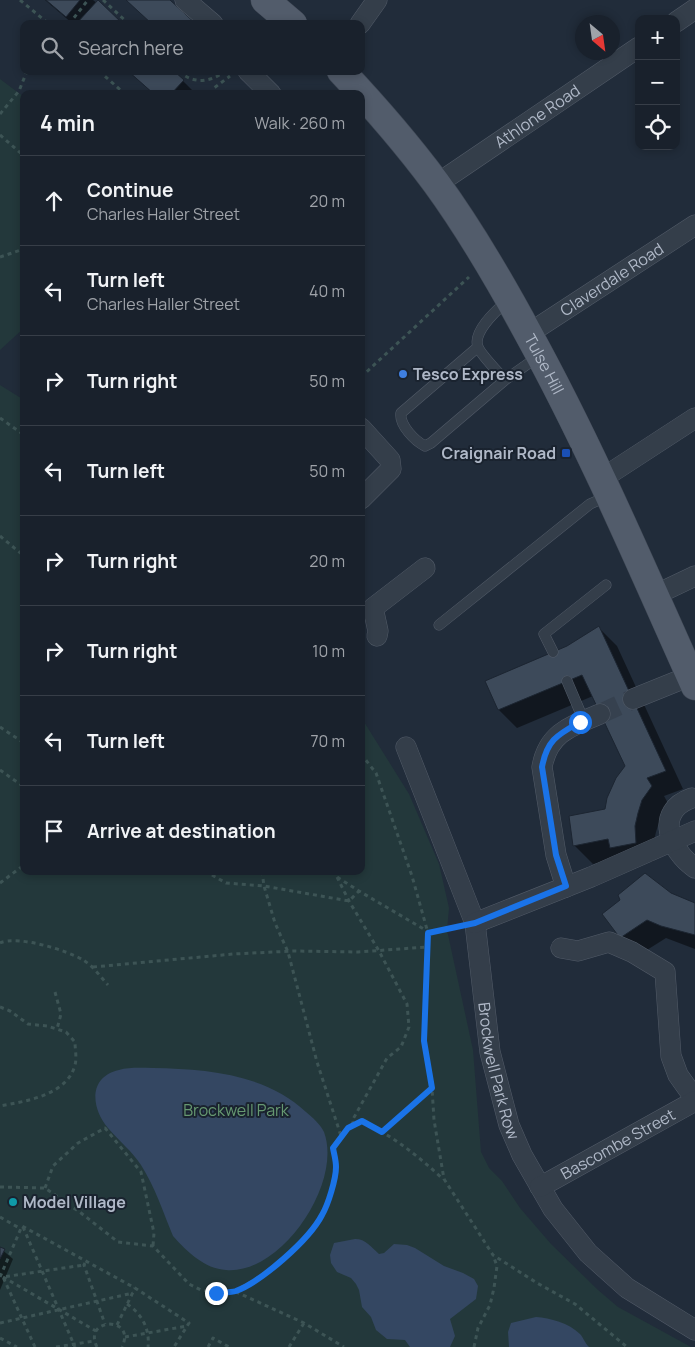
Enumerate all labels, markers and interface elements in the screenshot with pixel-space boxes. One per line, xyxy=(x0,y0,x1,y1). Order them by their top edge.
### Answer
north arrow xyxy=(575,15,620,60)
map controls xyxy=(635,15,680,150)
button: + xyxy=(635,15,680,60)
search box xyxy=(20,20,365,75)
icon: search xyxy=(38,34,66,62)
text: Search here xyxy=(78,35,184,61)
button: − xyxy=(635,60,680,105)
street label: Athlone Road xyxy=(490,79,584,153)
button: locate xyxy=(635,105,680,150)
text: 4 min xyxy=(40,109,95,137)
text: Walk · 260 m xyxy=(255,112,345,134)
text: Continue xyxy=(87,177,173,203)
icon: ahead xyxy=(40,187,68,215)
text: 20 m xyxy=(309,190,345,212)
text: Charles Haller Street xyxy=(87,203,240,225)
street label: Claverdale Road xyxy=(556,238,668,321)
text: Turn left xyxy=(87,267,165,293)
icon: left xyxy=(40,277,68,305)
text: 40 m xyxy=(309,280,345,302)
text: Charles Haller Street xyxy=(87,293,240,315)
street label: Tulse Hill xyxy=(519,330,569,398)
place label: Tesco Express xyxy=(413,363,523,385)
icon: right xyxy=(40,367,68,395)
text: Turn right xyxy=(87,368,177,394)
marker: Tesco Express xyxy=(397,368,409,380)
text: 50 m xyxy=(309,370,345,392)
place label: Craignair Road xyxy=(442,442,556,464)
marker: Craignair Road xyxy=(560,447,572,459)
icon: left xyxy=(40,457,68,485)
text: Turn left xyxy=(87,458,165,484)
text: 50 m xyxy=(309,460,345,482)
icon: right xyxy=(40,547,68,575)
text: Turn right xyxy=(87,548,177,574)
text: 20 m xyxy=(309,550,345,572)
icon: right xyxy=(40,637,68,665)
text: Turn right xyxy=(87,638,177,664)
text: 10 m xyxy=(312,640,345,662)
route start xyxy=(569,711,592,734)
icon: left xyxy=(40,727,68,755)
text: Turn left xyxy=(87,728,165,754)
text: 70 m xyxy=(310,730,345,752)
icon: arrive xyxy=(40,817,68,845)
text: Arrive at destination xyxy=(87,818,276,844)
street label: Brockwell Park Row xyxy=(473,1001,525,1143)
park label: Brockwell Park xyxy=(183,1099,290,1121)
street label: Bascombe Street xyxy=(557,1103,679,1184)
place label: Model Village xyxy=(23,1191,126,1213)
marker: Model Village xyxy=(7,1196,19,1208)
route end xyxy=(205,1282,228,1305)

